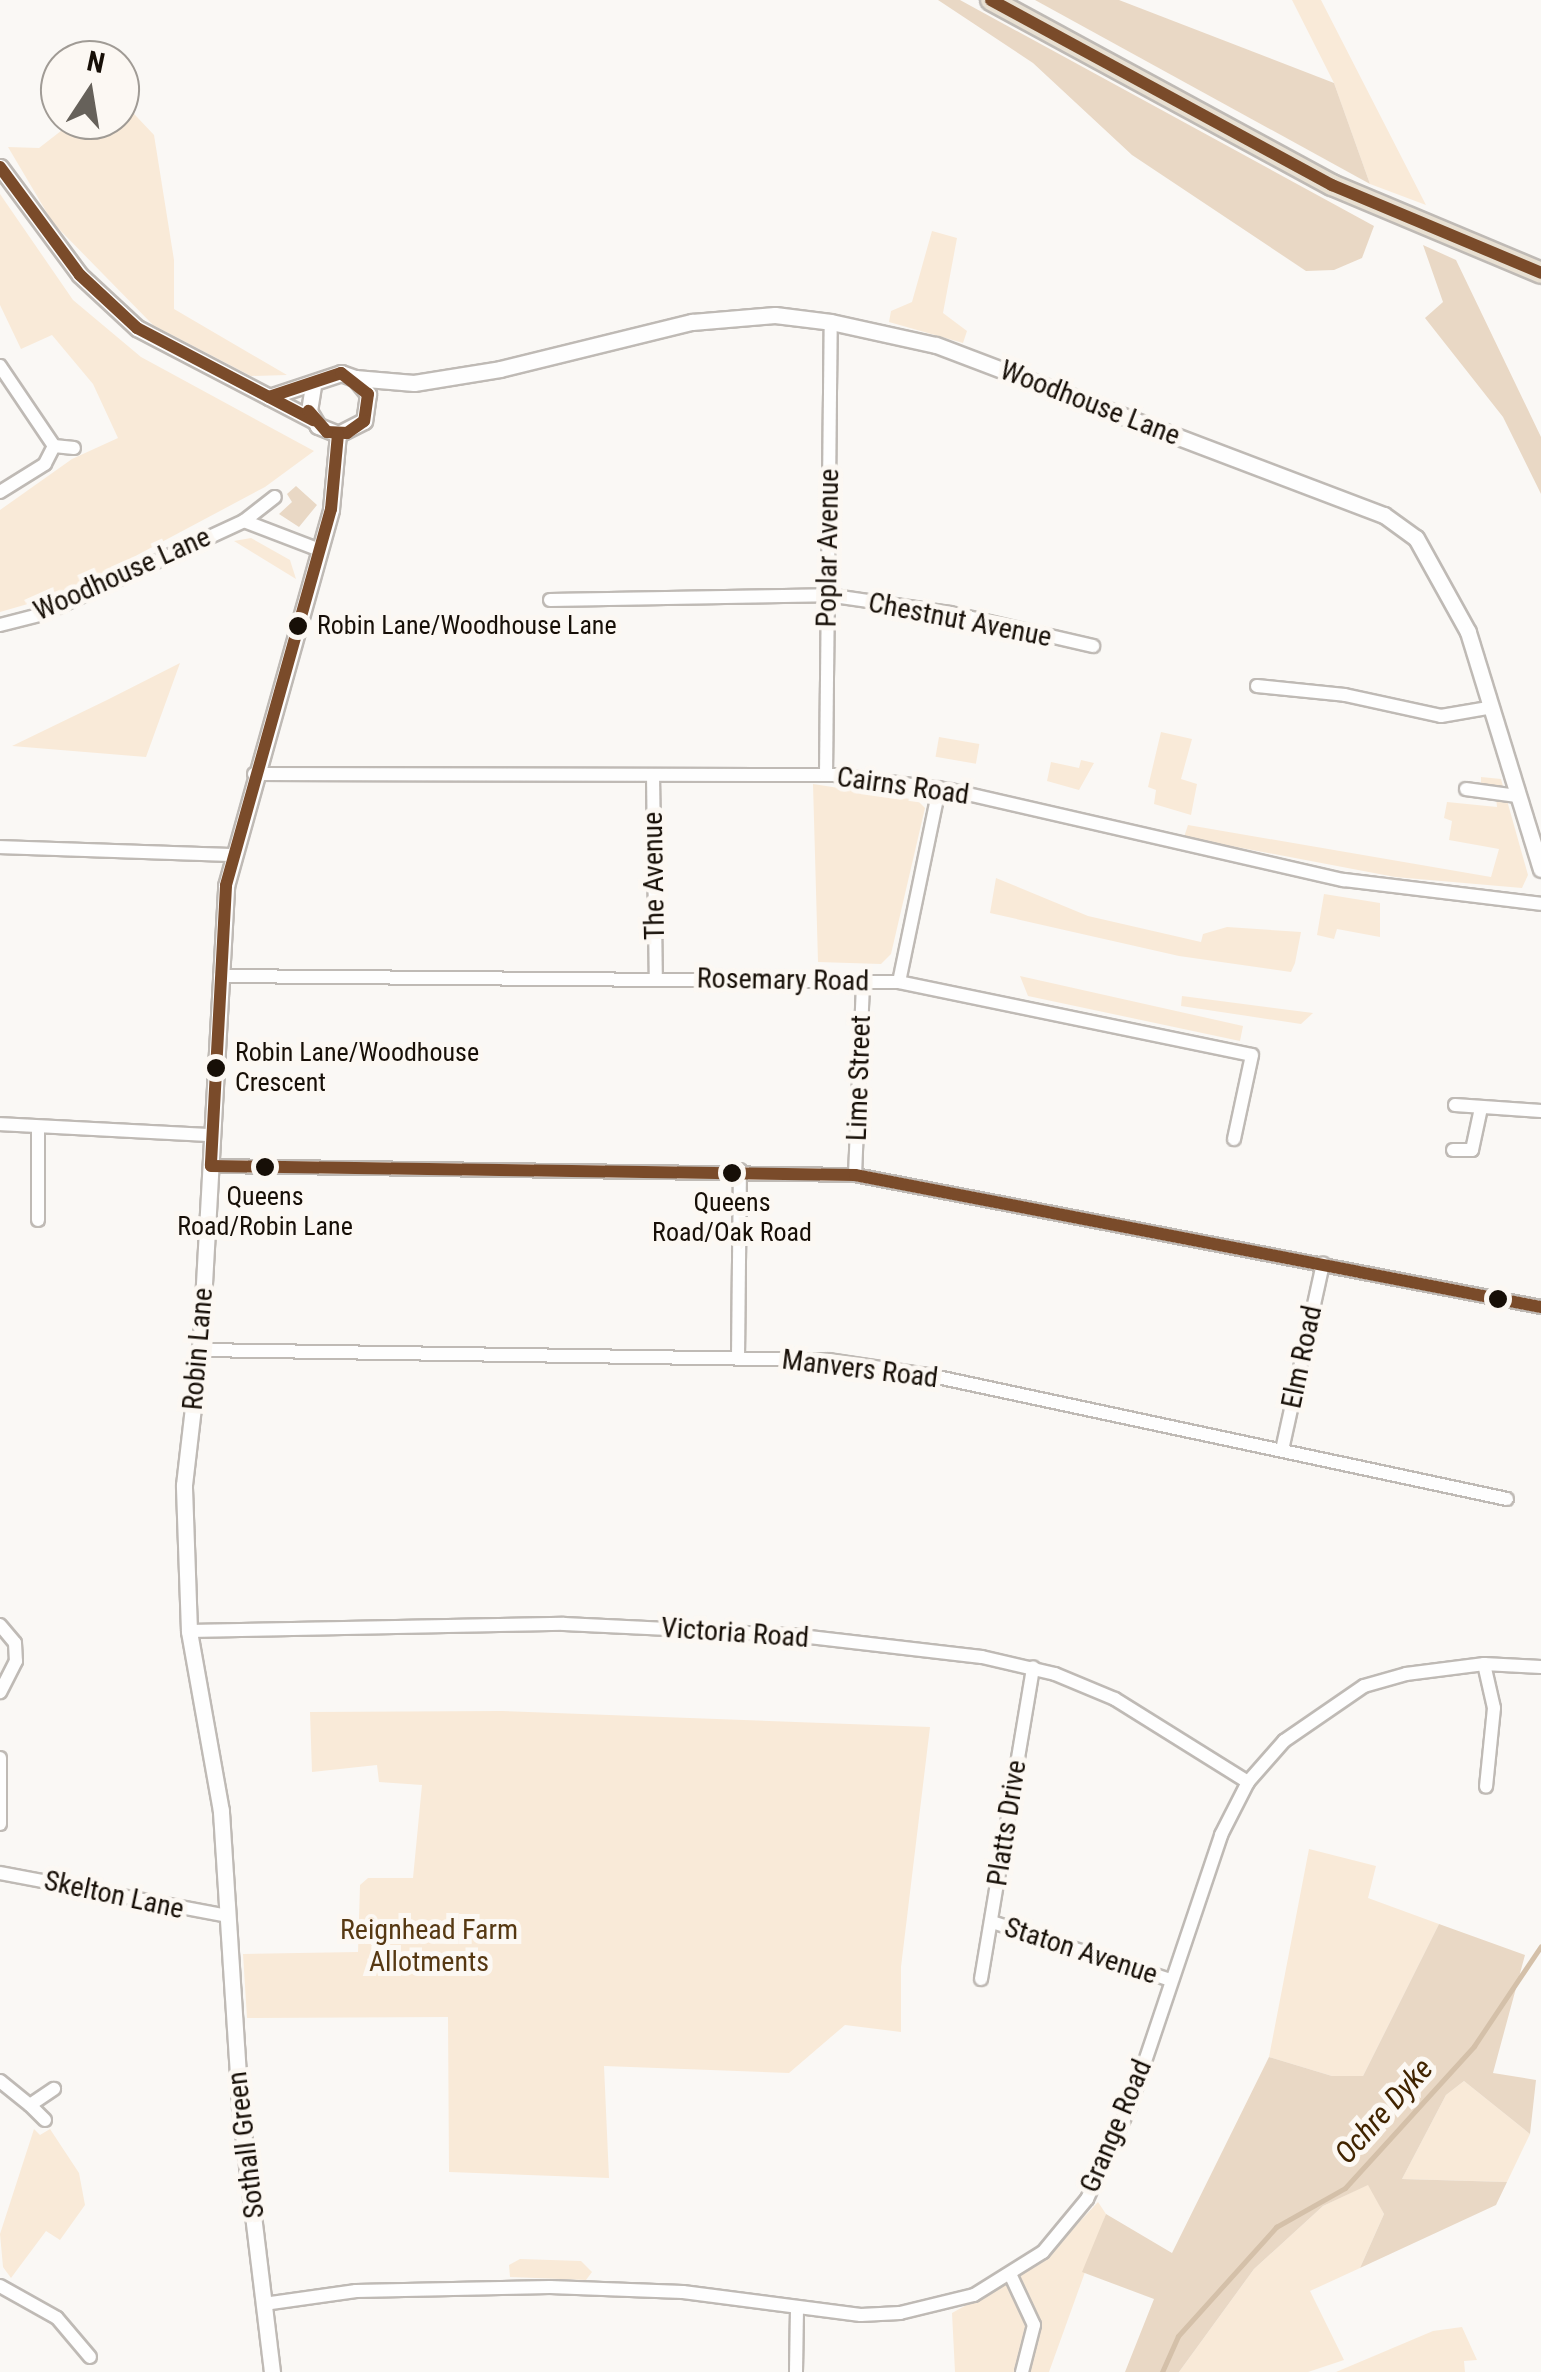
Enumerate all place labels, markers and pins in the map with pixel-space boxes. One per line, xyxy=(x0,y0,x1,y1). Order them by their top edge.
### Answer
place label: Robin Lane/Woodhouse Lane xyxy=(317,610,617,642)
marker: Robin Lane/Woodhouse Lane xyxy=(288,616,308,636)
place label: Robin Lane/Woodhouse Crescent xyxy=(235,1037,479,1098)
marker: Robin Lane/Woodhouse Crescent xyxy=(206,1058,226,1078)
marker: Queens Road/Robin Lane xyxy=(255,1157,275,1177)
marker: Queens Road/Oak Road xyxy=(722,1163,742,1183)
place label: Queens Road/Robin Lane xyxy=(177,1181,353,1242)
place label: Queens Road/Oak Road xyxy=(652,1187,812,1248)
unlabelled marker xyxy=(1488,1289,1508,1309)

